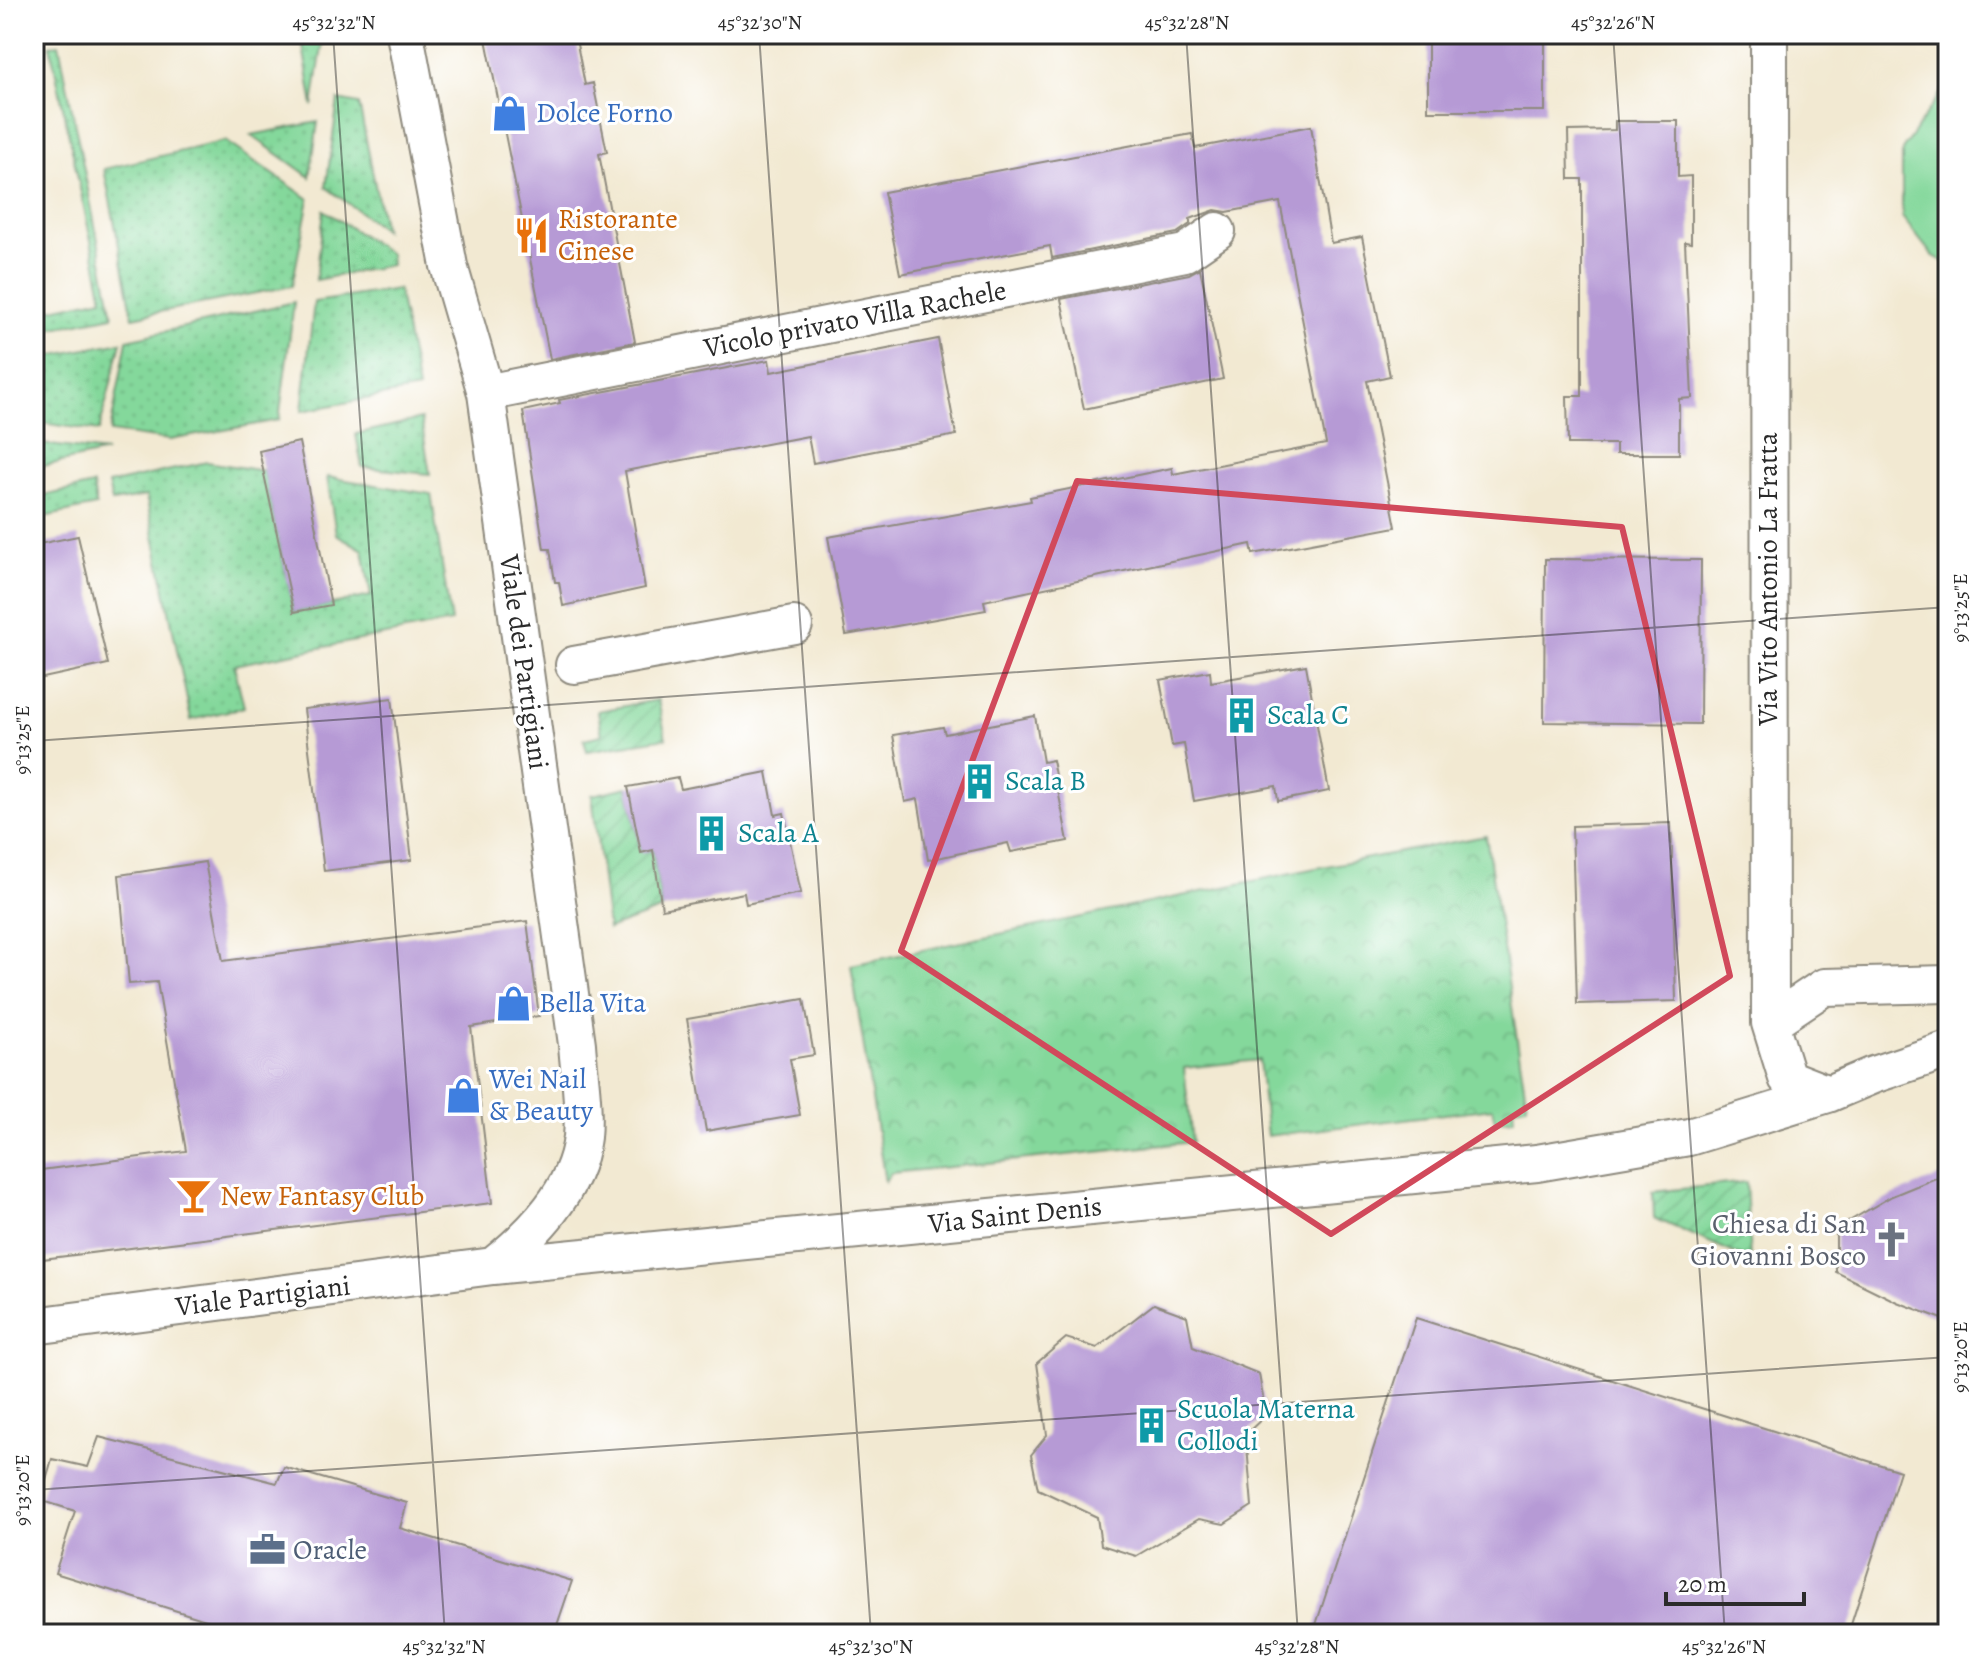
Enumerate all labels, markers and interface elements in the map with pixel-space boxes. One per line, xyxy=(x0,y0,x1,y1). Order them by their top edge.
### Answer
text: 45°32'32"N xyxy=(292,9,376,36)
text: 45°32'30"N xyxy=(718,9,802,36)
text: 45°32'28"N xyxy=(1145,9,1229,36)
text: 45°32'26"N xyxy=(1571,9,1655,36)
shop icon: Dolce Forno xyxy=(491,94,529,132)
place label: Dolce Forno xyxy=(536,94,673,132)
place label: Ristorante Cinese xyxy=(558,200,678,270)
restaurant icon: Ristorante Cinese xyxy=(513,216,551,254)
street label: Vicolo privato Villa Rachele xyxy=(700,271,1009,367)
street label: Via Vito Antonio La Fratta xyxy=(1749,432,1787,727)
street label: Viale dei Partigiani xyxy=(490,551,558,772)
text: 9°13'25"E xyxy=(1947,573,1974,643)
building icon: Scala C xyxy=(1222,696,1260,734)
place label: Scala C xyxy=(1267,696,1349,734)
text: 9°13'25"E xyxy=(9,705,36,775)
building icon: Scala B xyxy=(960,762,998,800)
place label: Scala B xyxy=(1005,762,1086,800)
building icon: Scala A xyxy=(693,814,731,852)
place label: Scala A xyxy=(738,814,819,852)
shop icon: Bella Vita xyxy=(494,984,532,1022)
place label: Bella Vita xyxy=(539,984,646,1022)
place label: Wei Nail & Beauty xyxy=(488,1060,594,1130)
shop icon: Wei Nail & Beauty xyxy=(444,1076,482,1114)
bar icon: New Fantasy Club xyxy=(175,1177,213,1215)
place label: New Fantasy Club xyxy=(220,1177,424,1215)
street label: Via Saint Denis xyxy=(925,1187,1104,1243)
place label: Chiesa di San Giovanni Bosco xyxy=(1690,1205,1866,1275)
church icon: Chiesa di San Giovanni Bosco xyxy=(1873,1221,1911,1259)
street label: Viale Partigiani xyxy=(172,1266,353,1326)
text: 9°13'20"E xyxy=(1947,1321,1974,1393)
place label: Scuola Materna Collodi xyxy=(1177,1390,1355,1460)
building icon: Scuola Materna Collodi xyxy=(1132,1406,1170,1444)
text: 9°13'20"E xyxy=(9,1454,36,1526)
office icon: Oracle xyxy=(248,1531,286,1569)
place label: Oracle xyxy=(293,1531,367,1569)
scale bar xyxy=(1666,1556,1804,1606)
text: 20 m xyxy=(1678,1568,1727,1600)
text: 45°32'32"N xyxy=(402,1633,486,1660)
text: 45°32'30"N xyxy=(829,1633,913,1660)
text: 45°32'28"N xyxy=(1255,1633,1339,1660)
text: 45°32'26"N xyxy=(1682,1633,1766,1660)

